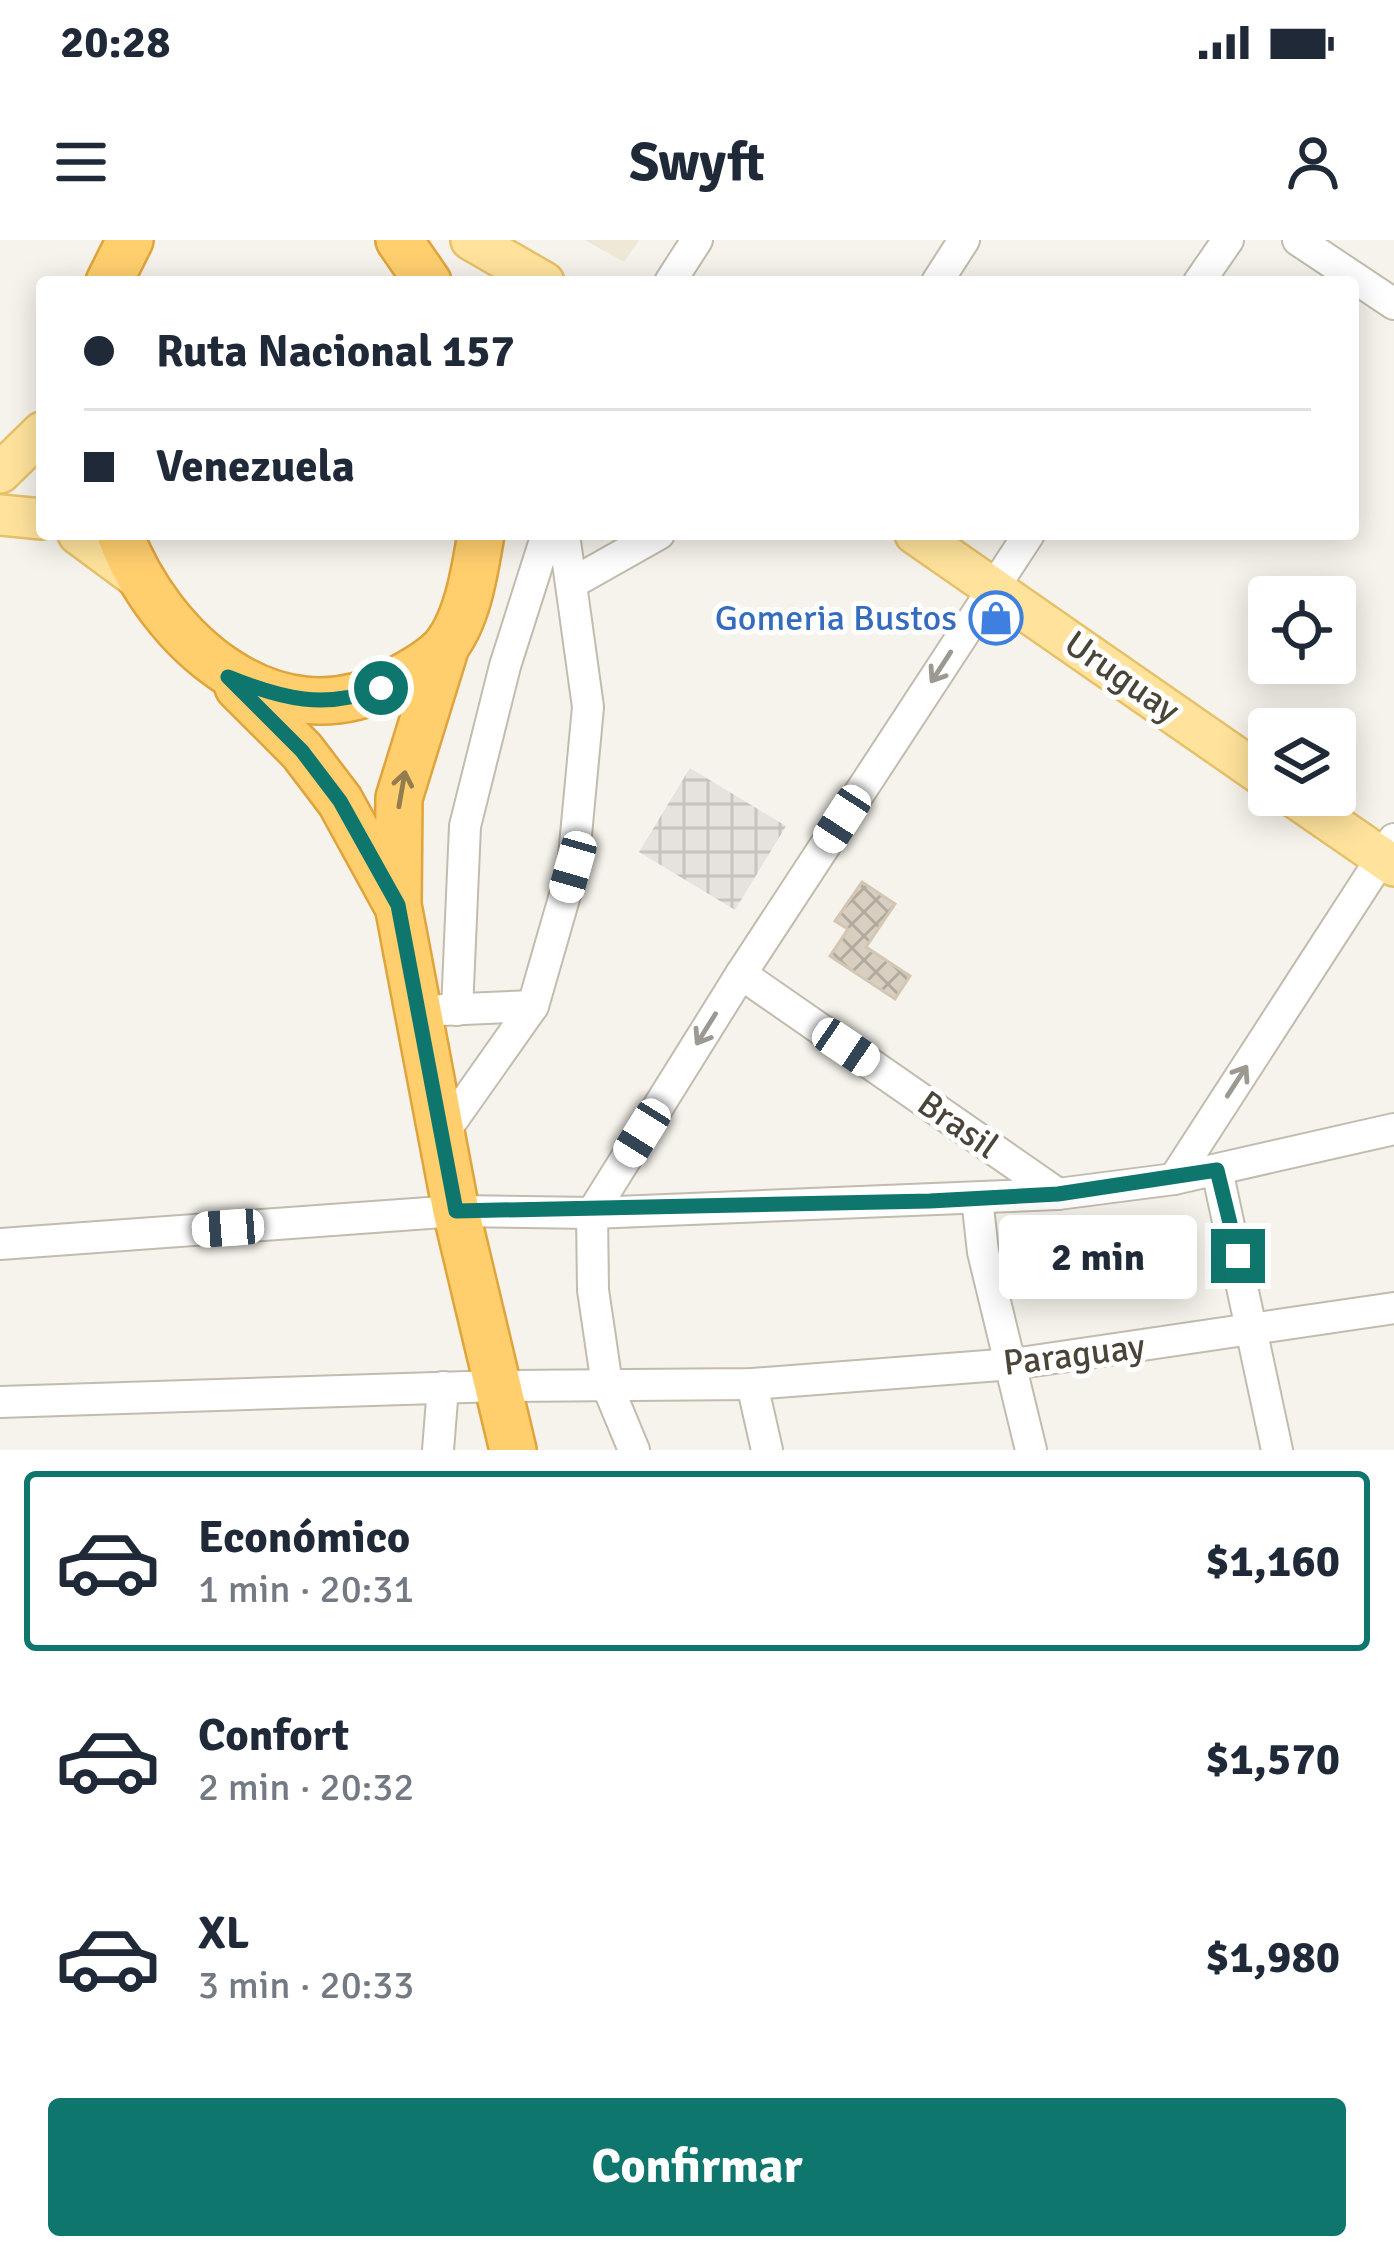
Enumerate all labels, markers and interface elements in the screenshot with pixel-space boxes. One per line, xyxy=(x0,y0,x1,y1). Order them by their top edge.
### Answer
text: 20:28 xyxy=(60,15,170,70)
icon: menu xyxy=(48,129,114,195)
text: Swyft xyxy=(629,129,765,196)
icon: person xyxy=(1280,129,1346,195)
text: Ruta Nacional 157 xyxy=(156,324,515,379)
text: Venezuela xyxy=(156,439,355,494)
map controls xyxy=(1248,576,1356,816)
button: locate xyxy=(1248,576,1356,684)
shop icon: Gomeria Bustos xyxy=(968,590,1024,646)
place label: Gomeria Bustos xyxy=(715,596,957,641)
street label: Uruguay xyxy=(1056,621,1188,733)
one-way arrow xyxy=(929,649,954,683)
route start xyxy=(354,661,408,715)
button: layers xyxy=(1248,708,1356,816)
one-way arrow xyxy=(392,770,415,809)
car xyxy=(807,779,877,859)
car xyxy=(546,827,600,907)
one-way arrow xyxy=(694,1011,718,1045)
car xyxy=(806,1012,886,1082)
one-way arrow xyxy=(1225,1064,1250,1098)
street label: Brasil xyxy=(909,1081,1007,1169)
car xyxy=(608,1093,676,1173)
car xyxy=(191,1208,265,1248)
callout: 2 min xyxy=(998,1214,1196,1298)
route end xyxy=(1211,1229,1265,1283)
text: 2 min xyxy=(1051,1233,1145,1281)
street label: Paraguay xyxy=(1001,1324,1148,1386)
icon: car xyxy=(54,1507,162,1615)
text: Económico xyxy=(198,1510,410,1565)
text: $1,160 xyxy=(1205,1534,1340,1589)
text: 1 min · 20:31 xyxy=(198,1565,414,1613)
icon: car xyxy=(54,1705,162,1813)
text: Confort xyxy=(198,1708,349,1763)
text: $1,570 xyxy=(1205,1732,1340,1787)
text: 2 min · 20:32 xyxy=(198,1763,414,1811)
icon: car xyxy=(54,1903,162,2011)
text: XL xyxy=(198,1906,249,1961)
text: $1,980 xyxy=(1205,1930,1340,1985)
text: 3 min · 20:33 xyxy=(198,1961,414,2009)
button: Confirmar xyxy=(48,2098,1346,2236)

